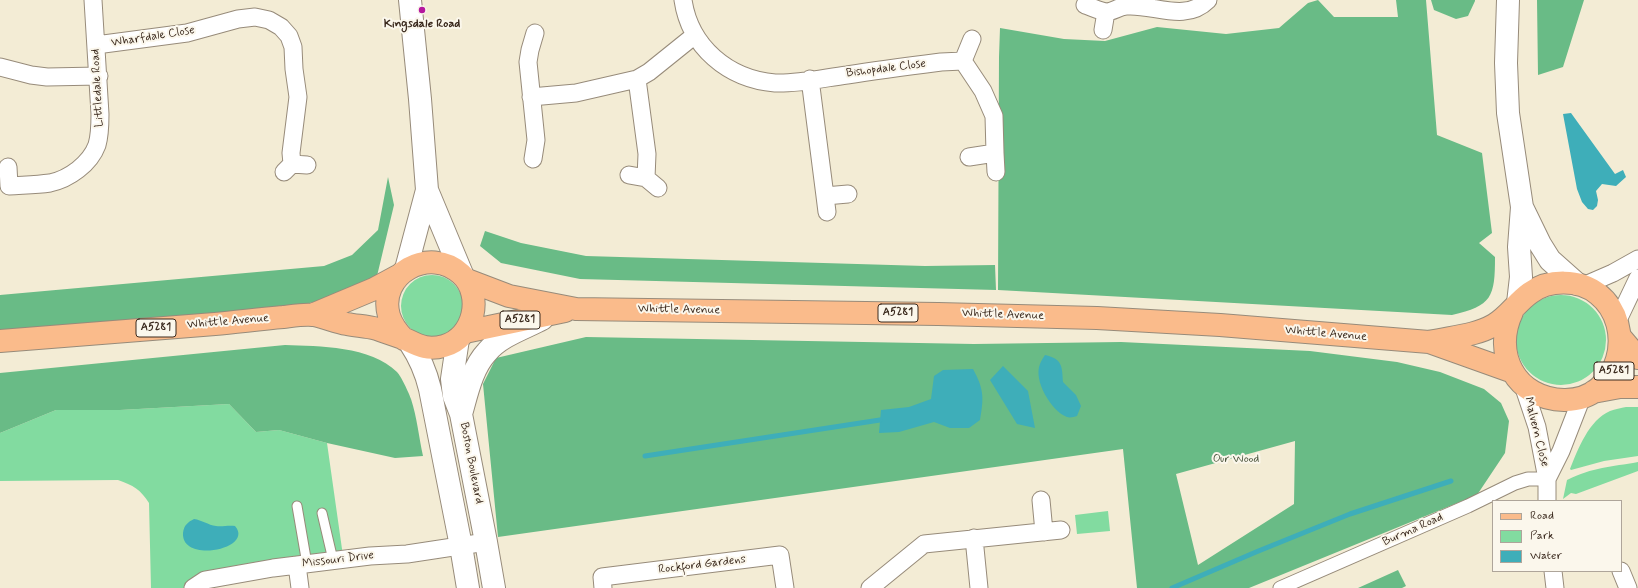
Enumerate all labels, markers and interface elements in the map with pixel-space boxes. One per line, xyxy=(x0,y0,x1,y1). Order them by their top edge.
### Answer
marker: Kingsdale Road xyxy=(417,5,427,15)
place label: Kingsdale Road xyxy=(384,17,460,31)
street label: Wharfdale Close xyxy=(110,23,196,51)
street label: Littledale Road xyxy=(89,48,107,128)
street label: Bishopdale Close xyxy=(845,57,927,81)
street label: Whittle Avenue xyxy=(638,302,720,318)
road number: A5281 xyxy=(878,304,918,322)
street label: Whittle Avenue xyxy=(962,306,1044,324)
street label: Whittle Avenue xyxy=(186,311,270,333)
road number: A5281 xyxy=(500,311,540,329)
road number: A5281 xyxy=(136,319,176,337)
street label: Whittle Avenue xyxy=(1284,323,1368,345)
road number: A5281 xyxy=(1594,362,1634,380)
street label: Malvern Close xyxy=(1520,396,1552,468)
street label: Boston Boulevard xyxy=(456,421,486,505)
park label: Our Wood xyxy=(1213,452,1259,466)
legend xyxy=(1492,500,1622,572)
text: Road xyxy=(1530,508,1554,524)
street label: Burma Road xyxy=(1381,510,1445,550)
text: Park xyxy=(1530,528,1554,544)
street label: Missouri Drive xyxy=(301,548,375,572)
text: Water xyxy=(1530,548,1562,564)
street label: Rockford Gardens xyxy=(657,552,747,578)

